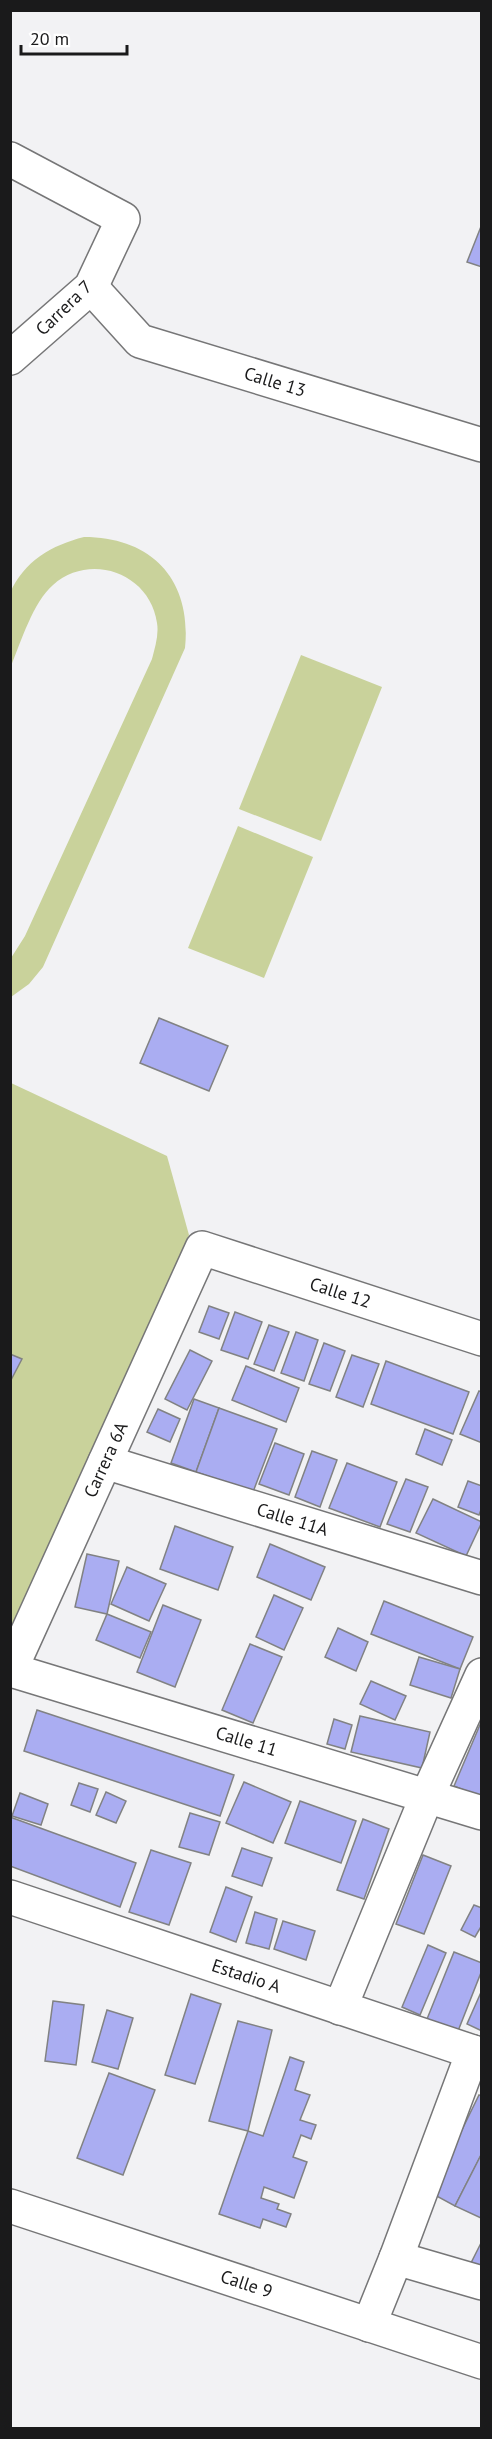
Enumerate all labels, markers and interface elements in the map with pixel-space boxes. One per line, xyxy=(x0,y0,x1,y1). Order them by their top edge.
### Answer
scale bar xyxy=(21,18,128,56)
text: 20 m xyxy=(30,27,69,50)
street label: Carrera 7 xyxy=(31,275,97,340)
street label: Calle 13 xyxy=(242,361,309,402)
street label: Calle 12 xyxy=(307,1272,374,1313)
street label: Carrera 6A xyxy=(78,1418,133,1501)
street label: Calle 11A xyxy=(254,1497,331,1541)
street label: Calle 11 xyxy=(213,1721,280,1761)
street label: Estadio A xyxy=(209,1953,284,1998)
street label: Calle 9 xyxy=(218,2264,275,2303)

